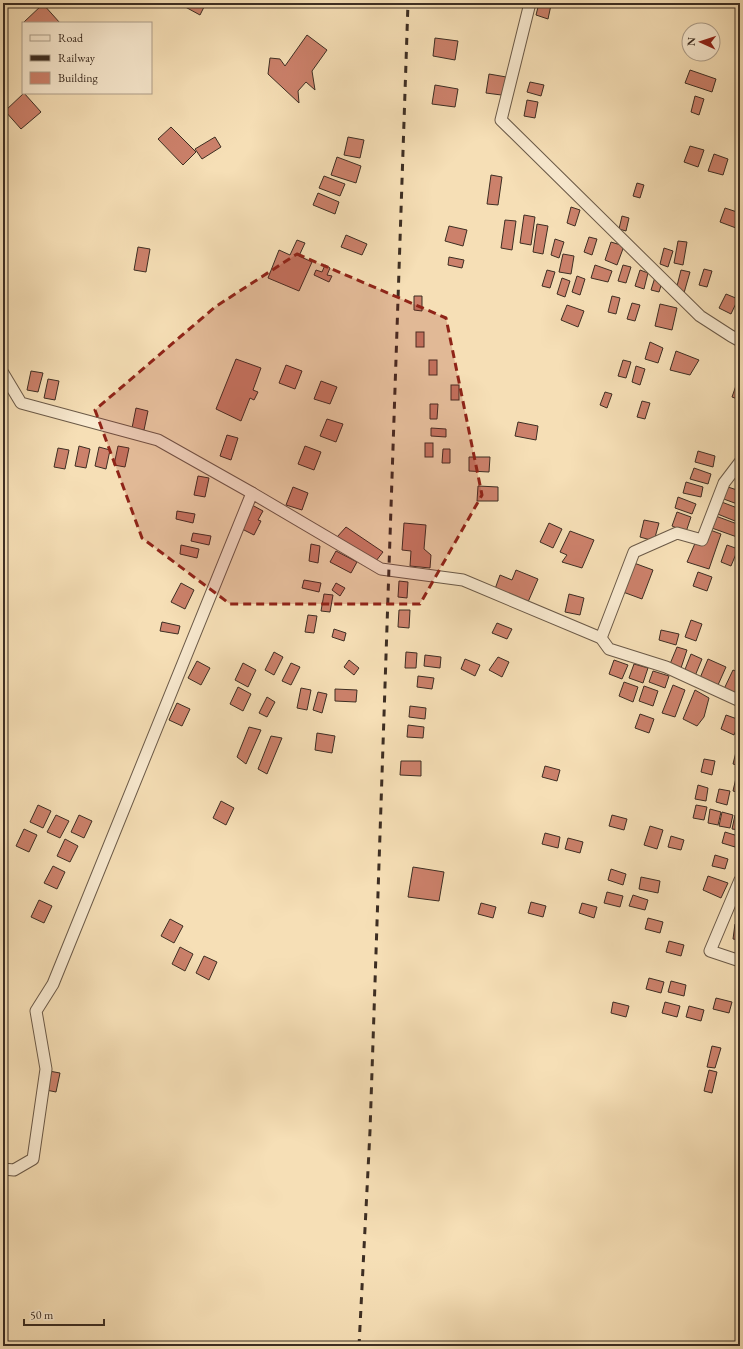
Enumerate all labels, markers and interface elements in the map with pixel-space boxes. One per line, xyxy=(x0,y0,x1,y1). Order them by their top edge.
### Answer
legend xyxy=(22,22,152,94)
north arrow xyxy=(681,22,721,62)
text: Road xyxy=(58,30,84,46)
text: N xyxy=(684,37,698,46)
text: Railway xyxy=(58,50,96,66)
text: Building xyxy=(58,70,99,86)
scale bar xyxy=(24,1301,104,1327)
text: 50 m xyxy=(30,1307,54,1323)

